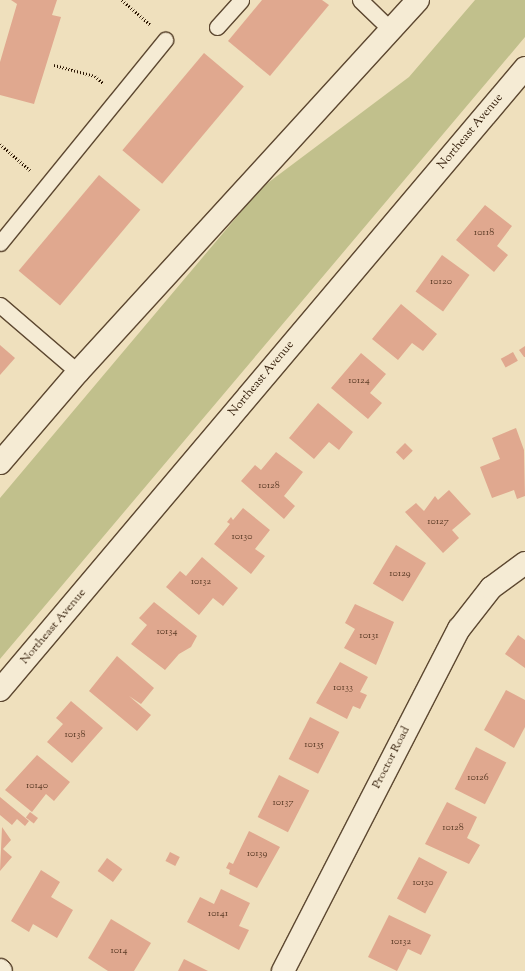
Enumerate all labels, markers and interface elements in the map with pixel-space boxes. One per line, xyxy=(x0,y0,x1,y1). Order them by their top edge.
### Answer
street label: Northeast Avenue xyxy=(435,91,507,173)
house number: 10118 xyxy=(474,227,494,239)
house number: 10120 xyxy=(430,276,452,288)
street label: Northeast Avenue xyxy=(226,338,298,420)
house number: 10124 xyxy=(348,375,370,387)
house number: 10128 xyxy=(258,480,280,492)
house number: 10127 xyxy=(427,516,449,528)
house number: 10130 xyxy=(231,531,253,543)
house number: 10129 xyxy=(389,568,411,580)
house number: 10132 xyxy=(191,576,211,588)
street label: Northeast Avenue xyxy=(18,586,90,668)
house number: 10134 xyxy=(157,626,177,638)
house number: 10131 xyxy=(359,630,379,642)
house number: 10133 xyxy=(333,682,353,694)
street label: Proctor Road xyxy=(370,725,414,791)
house number: 10138 xyxy=(65,729,85,741)
house number: 10135 xyxy=(304,739,324,751)
house number: 10126 xyxy=(467,772,489,784)
house number: 10140 xyxy=(26,780,48,792)
house number: 10137 xyxy=(273,797,293,809)
house number: 10128 xyxy=(442,822,464,834)
house number: 10139 xyxy=(247,848,267,860)
house number: 10130 xyxy=(412,877,434,889)
house number: 10141 xyxy=(208,908,228,920)
house number: 10132 xyxy=(391,936,411,948)
house number: 1014 xyxy=(111,945,127,957)

